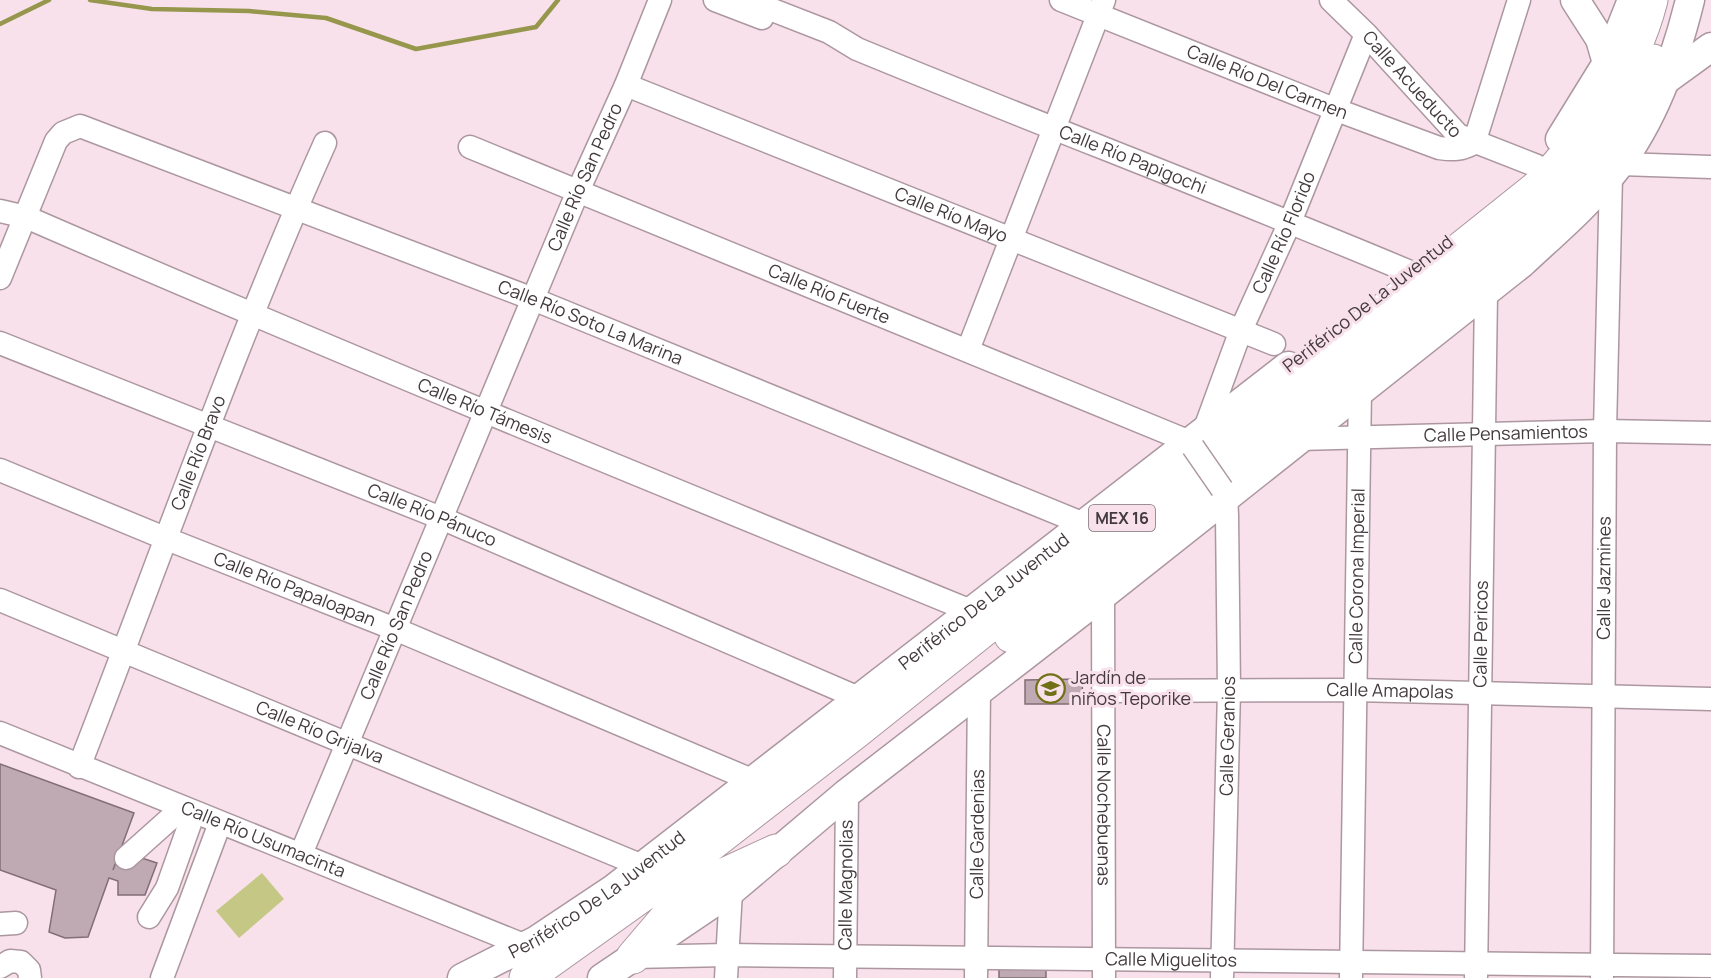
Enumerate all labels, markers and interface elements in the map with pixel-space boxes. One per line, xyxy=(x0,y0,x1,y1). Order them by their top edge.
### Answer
street label: Calle Acueducto xyxy=(1358,25,1468,142)
street label: Calle Río Del Carmen xyxy=(1184,38,1351,124)
street label: Calle Río San Pedro xyxy=(541,99,627,255)
street label: Calle Río Papigochi xyxy=(1056,119,1210,199)
street label: Calle Río Florido xyxy=(1246,168,1320,297)
street label: Calle Río Mayo xyxy=(891,181,1011,247)
street label: Periférico De La Juventud xyxy=(1277,229,1457,377)
street label: Calle Río Fuerte xyxy=(765,258,894,329)
street label: Calle Río Soto La Marina xyxy=(495,274,687,370)
street label: Calle Río Támesis xyxy=(414,372,556,449)
street label: Calle Río Bravo xyxy=(165,391,230,514)
street label: Calle Pensamientos xyxy=(1424,418,1588,447)
street label: Calle Río Pánuco xyxy=(364,477,501,552)
street label: Calle Corona Imperial xyxy=(1343,488,1369,664)
road number: MEX 16 xyxy=(1089,505,1155,531)
street label: Calle Jazmines xyxy=(1591,516,1616,640)
street label: Periférico De La Juventud xyxy=(893,527,1074,675)
street label: Calle Río Papaloapan xyxy=(210,546,380,631)
street label: Calle Río San Pedro xyxy=(354,546,438,703)
street label: Calle Pericos xyxy=(1467,580,1493,688)
place label: Jardín de niños Teporike xyxy=(1071,665,1191,710)
school or university icon: Jardín de niños Teporike xyxy=(1034,672,1066,704)
street label: Calle Geranios xyxy=(1213,676,1240,796)
street label: Calle Amapolas xyxy=(1326,677,1454,703)
street label: Calle Río Grijalva xyxy=(253,694,387,769)
street label: Calle Nochebuenas xyxy=(1092,724,1117,886)
street label: Calle Gardenias xyxy=(964,769,989,899)
street label: Calle Río Usumacinta xyxy=(178,795,349,883)
street label: Calle Magnolias xyxy=(832,820,858,950)
street label: Periférico De La Juventud xyxy=(504,825,690,963)
street label: Calle Miguelitos xyxy=(1105,946,1237,972)

